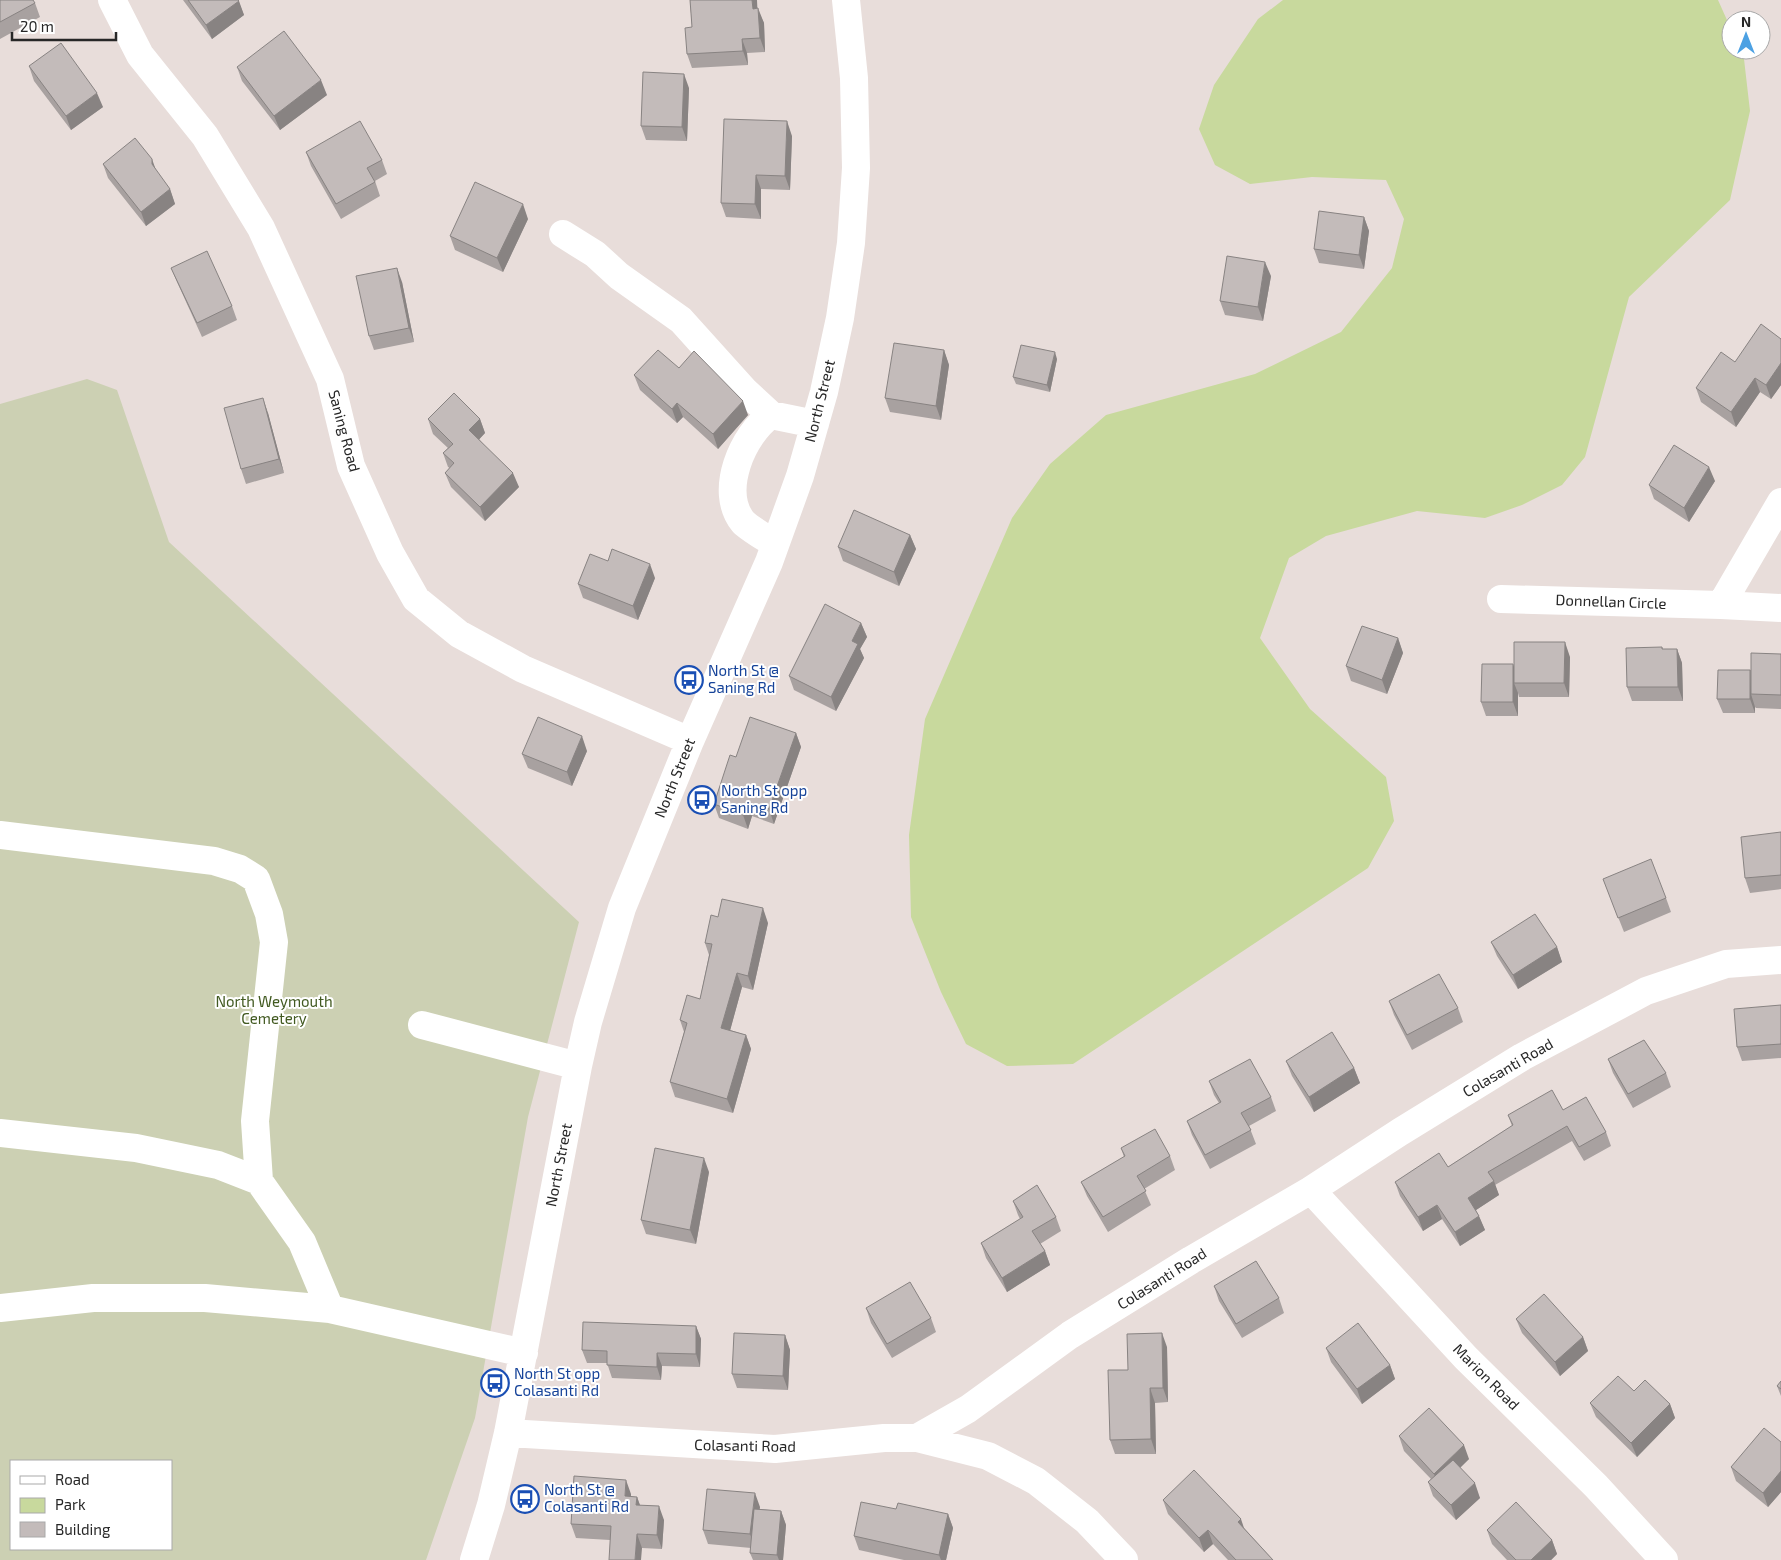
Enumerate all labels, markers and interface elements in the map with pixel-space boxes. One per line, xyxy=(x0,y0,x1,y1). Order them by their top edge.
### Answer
scale bar xyxy=(12,10,116,42)
north arrow xyxy=(1721,10,1771,60)
text: N xyxy=(1741,13,1751,30)
text: 20 m xyxy=(20,17,54,35)
street label: North Street xyxy=(800,357,838,444)
street label: Saning Road xyxy=(325,388,365,474)
street label: Donnellan Circle xyxy=(1555,590,1667,612)
place label: North St @ Saning Rd xyxy=(708,661,779,696)
bus stop icon: North St @ Saning Rd xyxy=(674,665,704,695)
street label: North Street xyxy=(650,735,698,820)
place label: North St opp Saning Rd xyxy=(721,781,807,816)
bus stop icon: North St opp Saning Rd xyxy=(687,785,717,815)
park label: North Weymouth Cemetery xyxy=(215,992,333,1027)
street label: Colasanti Road xyxy=(1459,1034,1556,1100)
street label: North Street xyxy=(541,1121,575,1208)
street label: Colasanti Road xyxy=(1114,1244,1209,1313)
street label: Marion Road xyxy=(1450,1339,1524,1413)
place label: North St opp Colasanti Rd xyxy=(514,1364,600,1399)
bus stop icon: North St opp Colasanti Rd xyxy=(480,1368,510,1398)
street label: Colasanti Road xyxy=(694,1435,796,1455)
legend xyxy=(10,1460,172,1550)
text: Road xyxy=(55,1470,90,1488)
place label: North St @ Colasanti Rd xyxy=(544,1480,629,1515)
bus stop icon: North St @ Colasanti Rd xyxy=(510,1484,540,1514)
text: Park xyxy=(55,1495,86,1513)
text: Building xyxy=(55,1520,111,1538)

